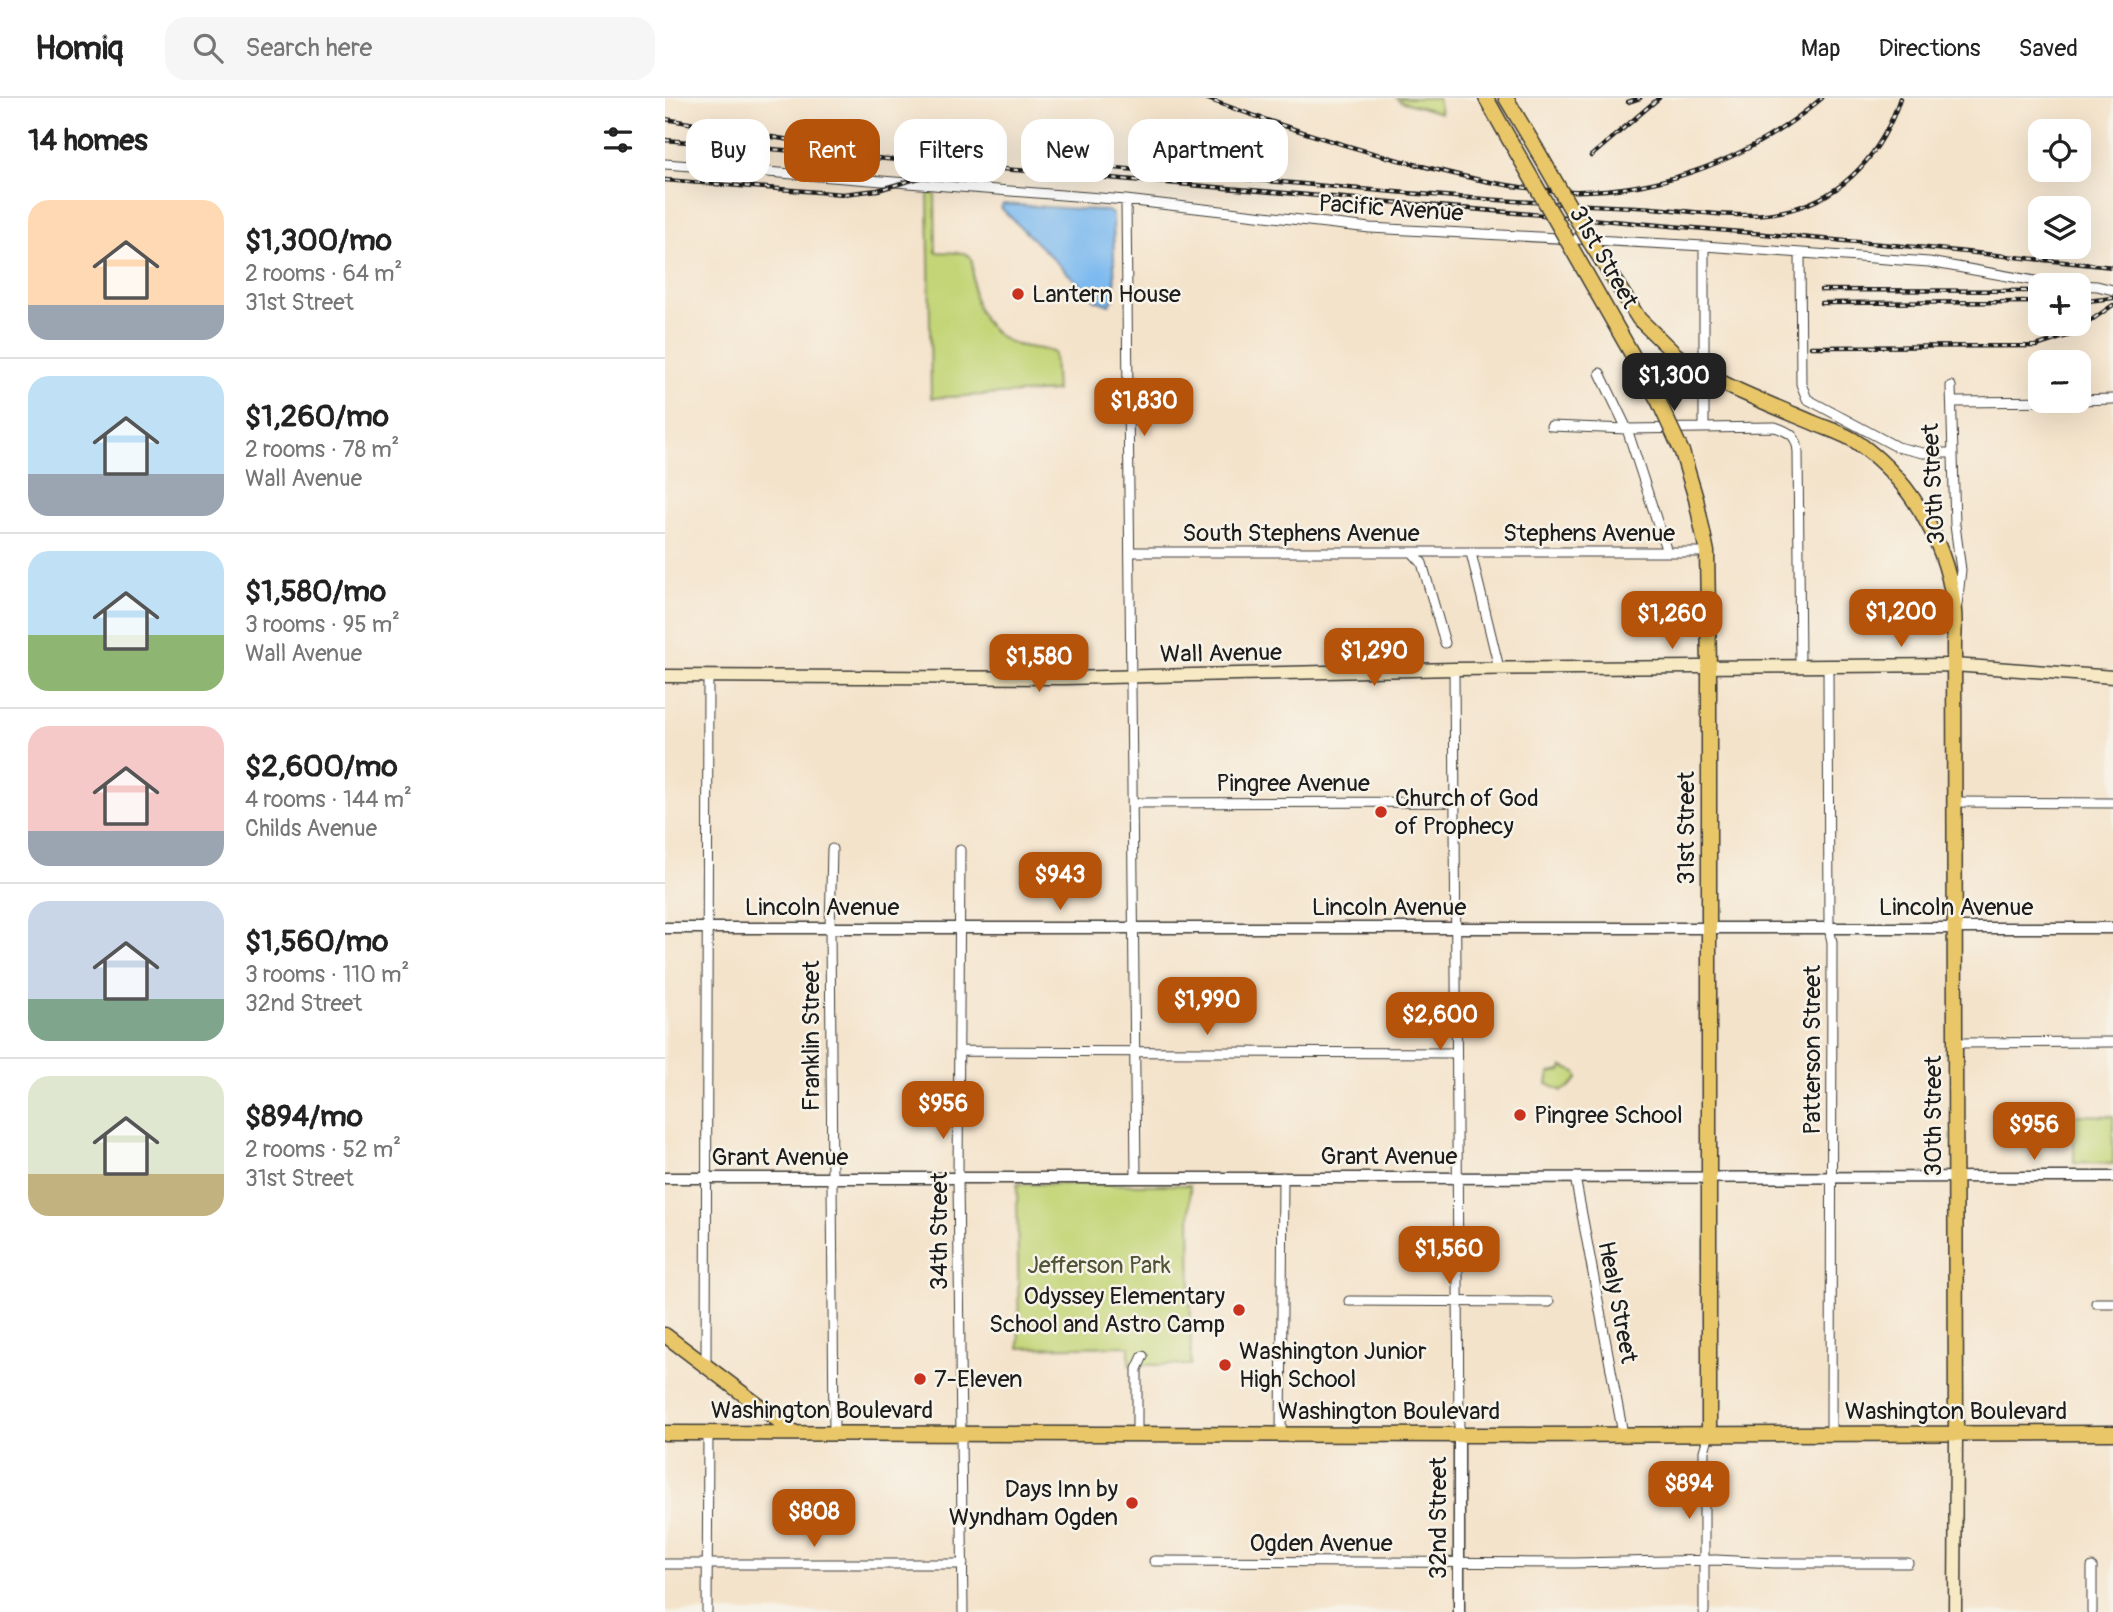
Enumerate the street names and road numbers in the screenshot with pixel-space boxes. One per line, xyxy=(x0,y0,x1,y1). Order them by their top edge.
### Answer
street label: Pacific Avenue xyxy=(1318,189,1465,228)
street label: 31st Street xyxy=(1563,201,1645,314)
street label: 30th Street xyxy=(1916,422,1951,545)
street label: South Stephens Avenue xyxy=(1182,519,1420,548)
street label: Stephens Avenue xyxy=(1503,519,1675,548)
street label: Wall Avenue xyxy=(1160,638,1282,669)
street label: Pingree Avenue xyxy=(1216,769,1370,798)
street label: 31st Street xyxy=(1672,771,1701,885)
street label: Lincoln Avenue xyxy=(745,893,899,922)
street label: Lincoln Avenue xyxy=(1312,893,1466,922)
street label: Lincoln Avenue xyxy=(1879,893,2033,922)
street label: Franklin Street xyxy=(797,960,826,1111)
street label: Patterson Street xyxy=(1798,965,1827,1135)
street label: 30th Street xyxy=(1919,1055,1948,1177)
street label: Grant Avenue xyxy=(1321,1142,1458,1171)
street label: Grant Avenue xyxy=(712,1143,849,1172)
street label: 34th Street xyxy=(925,1171,954,1290)
street label: Healy Street xyxy=(1591,1239,1644,1366)
street label: Washington Boulevard xyxy=(711,1396,933,1425)
street label: Washington Boulevard xyxy=(1278,1397,1500,1426)
street label: Washington Boulevard xyxy=(1845,1397,2067,1426)
street label: 32nd Street xyxy=(1424,1456,1453,1579)
street label: Ogden Avenue xyxy=(1249,1529,1393,1558)

